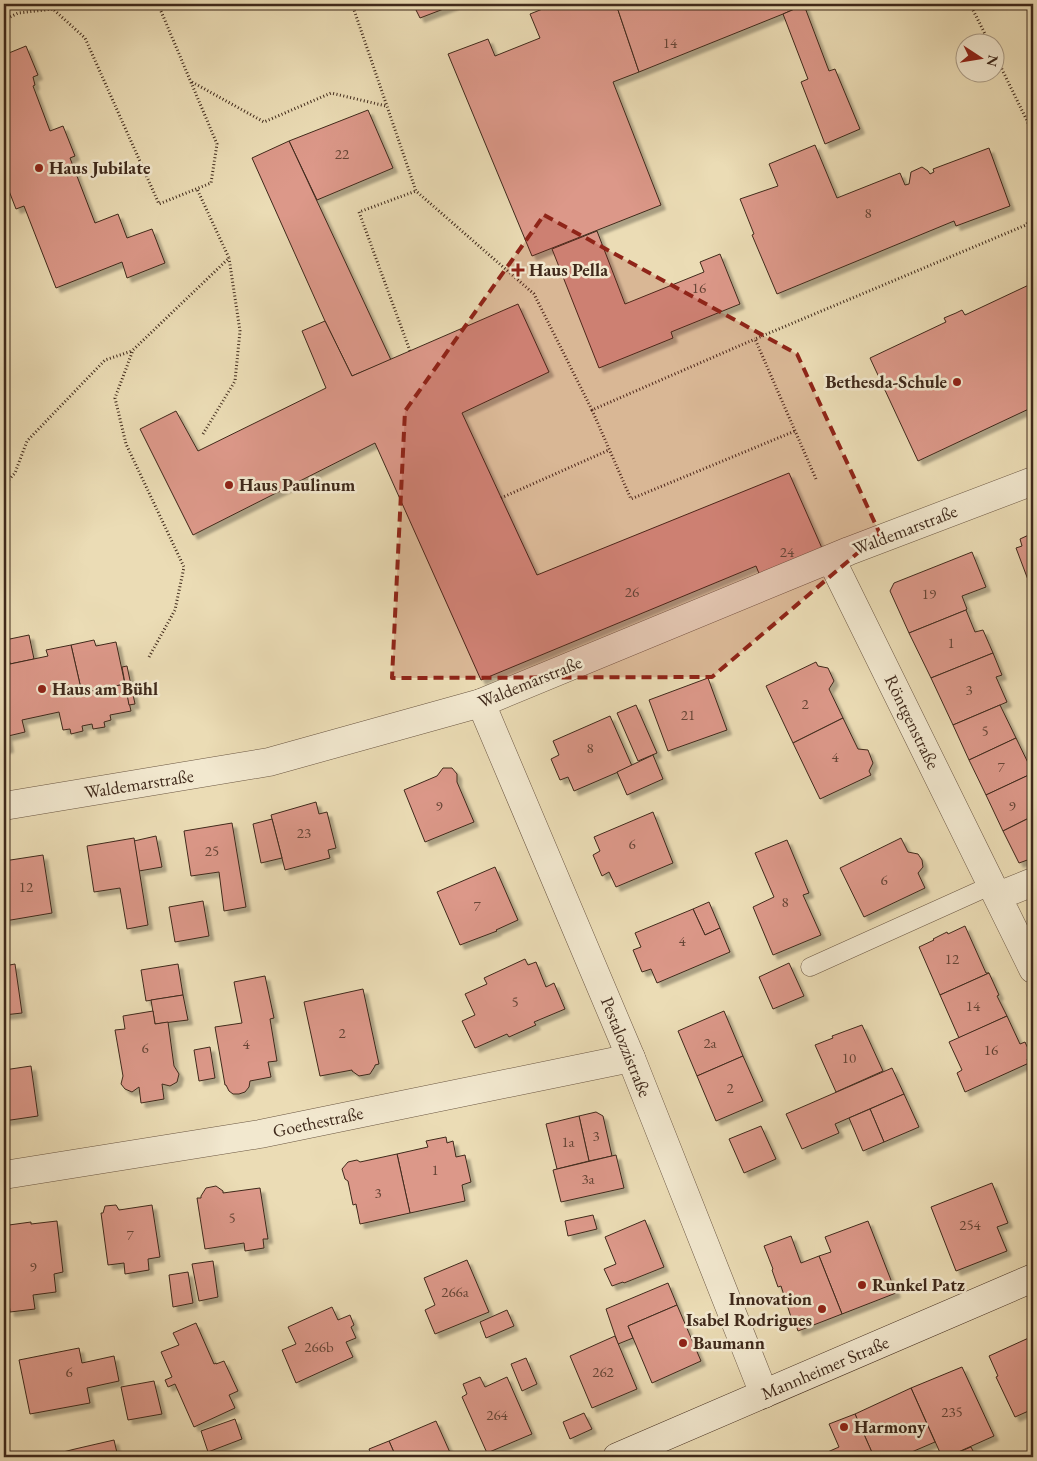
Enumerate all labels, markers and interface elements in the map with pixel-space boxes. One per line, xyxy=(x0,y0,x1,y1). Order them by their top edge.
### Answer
north arrow xyxy=(954,32,1004,82)
house number: 14 xyxy=(663,33,678,52)
text: N xyxy=(983,53,1003,69)
house number: 22 xyxy=(335,144,350,163)
place label: Haus Jubilate xyxy=(49,156,151,179)
marker: Haus Jubilate xyxy=(33,162,45,174)
house number: 8 xyxy=(864,203,872,222)
place label: Haus Pella xyxy=(529,258,608,281)
marker: Haus Pella xyxy=(511,263,525,277)
house number: 16 xyxy=(692,278,706,297)
place label: Bethesda-Schule xyxy=(825,370,947,393)
marker: Bethesda-Schule xyxy=(951,376,963,388)
place label: Haus Paulinum xyxy=(239,473,356,496)
marker: Haus Paulinum xyxy=(223,479,235,491)
street label: Waldemarstraße xyxy=(849,499,960,560)
house number: 24 xyxy=(780,542,795,561)
house number: 26 xyxy=(625,582,639,601)
house number: 19 xyxy=(922,584,936,603)
house number: 1 xyxy=(947,633,955,652)
street label: Waldemarstraße xyxy=(474,650,585,713)
street label: Röntgenstraße xyxy=(880,671,945,773)
place label: Haus am Bühl xyxy=(52,677,158,700)
house number: 3 xyxy=(965,680,973,699)
marker: Haus am Bühl xyxy=(36,683,48,695)
house number: 2 xyxy=(801,694,809,713)
house number: 21 xyxy=(681,705,695,724)
house number: 5 xyxy=(981,721,989,740)
house number: 8 xyxy=(586,738,594,757)
house number: 4 xyxy=(831,747,839,766)
house number: 7 xyxy=(997,757,1005,776)
street label: Waldemarstraße xyxy=(83,764,195,803)
house number: 9 xyxy=(435,796,443,815)
house number: 9 xyxy=(1008,796,1016,815)
house number: 23 xyxy=(297,823,311,842)
house number: 6 xyxy=(628,834,636,853)
house number: 25 xyxy=(205,841,219,860)
house number: 6 xyxy=(880,870,888,889)
house number: 12 xyxy=(19,877,34,896)
house number: 8 xyxy=(781,892,789,911)
house number: 7 xyxy=(473,896,481,915)
house number: 4 xyxy=(678,931,686,950)
house number: 12 xyxy=(945,949,960,968)
house number: 5 xyxy=(511,992,519,1011)
street label: Pestalozzistraße xyxy=(596,993,657,1100)
house number: 14 xyxy=(966,996,981,1015)
house number: 2 xyxy=(338,1023,346,1042)
house number: 2a xyxy=(703,1033,717,1052)
house number: 4 xyxy=(242,1034,250,1053)
house number: 6 xyxy=(141,1038,149,1057)
house number: 16 xyxy=(984,1040,998,1059)
house number: 10 xyxy=(842,1048,856,1067)
house number: 2 xyxy=(726,1078,734,1097)
street label: Goethestraße xyxy=(271,1101,365,1142)
house number: 3 xyxy=(592,1126,600,1145)
house number: 1a xyxy=(561,1132,575,1151)
house number: 1 xyxy=(431,1160,439,1179)
house number: 3a xyxy=(581,1169,595,1188)
house number: 3 xyxy=(374,1183,382,1202)
house number: 5 xyxy=(228,1208,236,1227)
house number: 254 xyxy=(959,1215,982,1234)
house number: 7 xyxy=(126,1225,134,1244)
house number: 9 xyxy=(29,1257,37,1276)
place label: Runkel Patz xyxy=(872,1273,965,1296)
marker: Runkel Patz xyxy=(856,1279,868,1291)
house number: 266a xyxy=(441,1282,469,1301)
place label: Innovation Isabel Rodrigues xyxy=(686,1287,812,1331)
marker: Innovation Isabel Rodrigues xyxy=(816,1303,828,1315)
street label: Mannheimer Straße xyxy=(757,1330,892,1405)
place label: Baumann xyxy=(693,1331,765,1354)
house number: 266b xyxy=(304,1337,334,1356)
marker: Baumann xyxy=(677,1337,689,1349)
house number: 6 xyxy=(65,1362,73,1381)
house number: 262 xyxy=(592,1362,615,1381)
house number: 235 xyxy=(941,1402,963,1421)
house number: 264 xyxy=(486,1405,509,1424)
place label: Harmony xyxy=(854,1415,926,1438)
marker: Harmony xyxy=(838,1421,850,1433)

